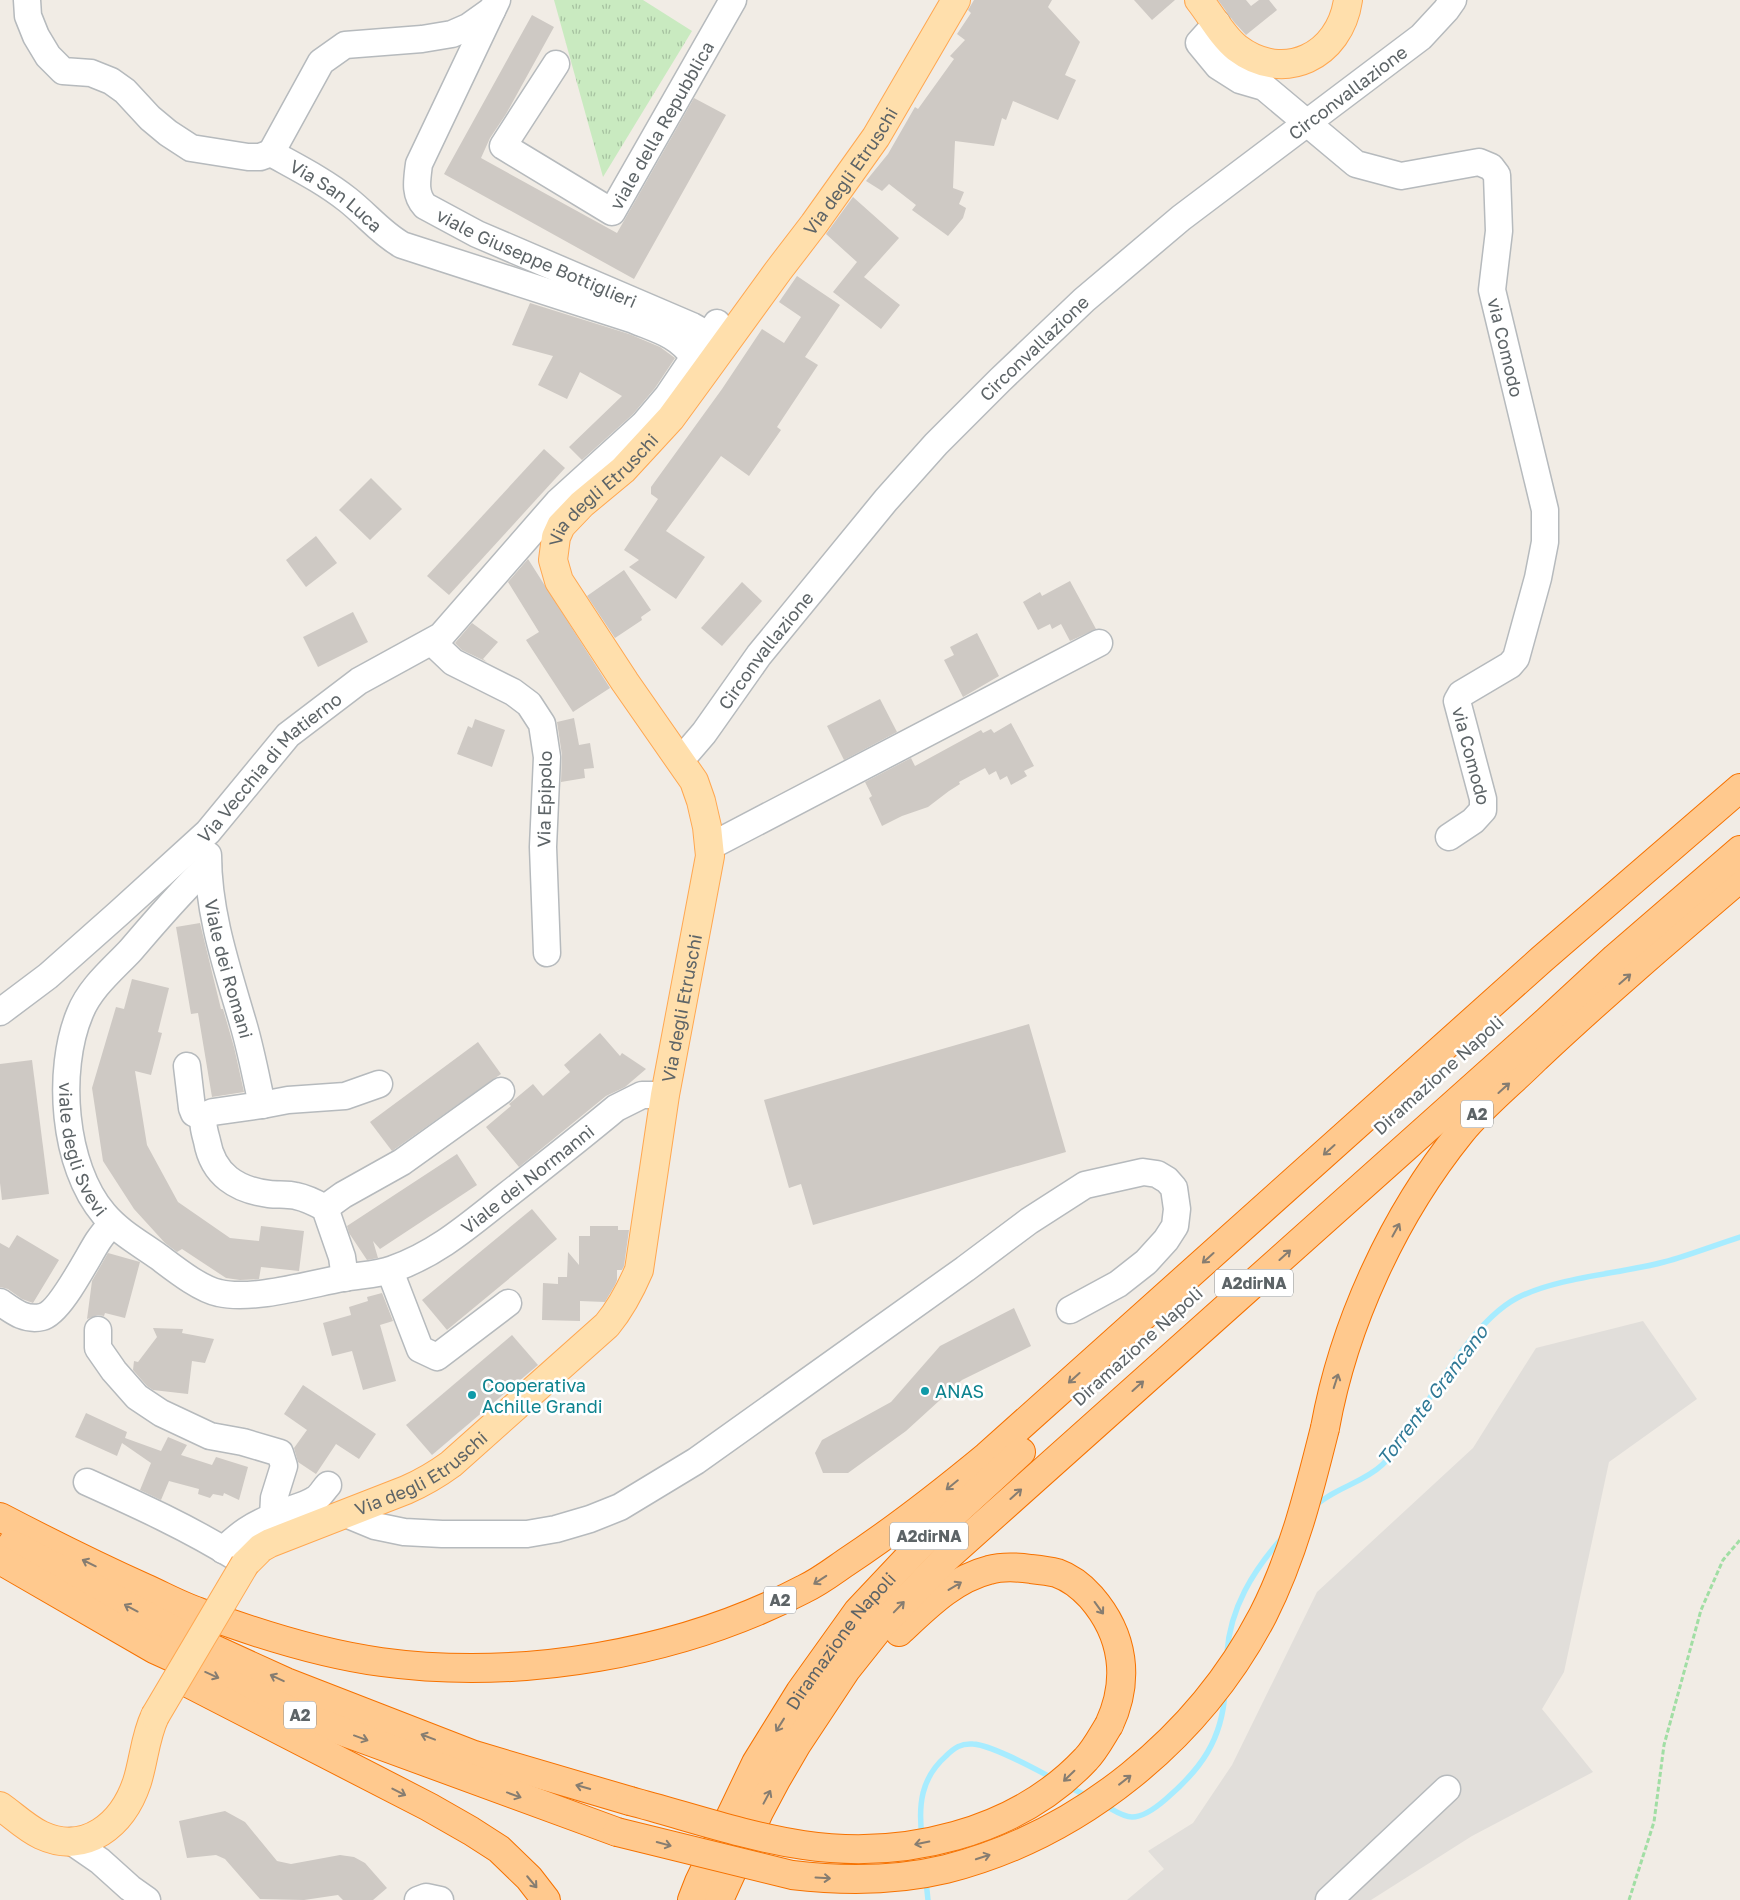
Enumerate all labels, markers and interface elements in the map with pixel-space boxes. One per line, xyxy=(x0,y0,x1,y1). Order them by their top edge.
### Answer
street label: viale della Repubblica xyxy=(605,37,718,213)
street label: Circonvallazione xyxy=(1284,40,1411,144)
street label: Via degli Etruschi xyxy=(799,103,902,240)
street label: Via San Luca xyxy=(286,155,387,237)
street label: viale Giuseppe Bottiglieri xyxy=(433,203,640,312)
street label: Circonvallazione xyxy=(975,290,1093,405)
street label: via Comodo xyxy=(1483,295,1528,399)
street label: Via degli Etruschi xyxy=(544,429,662,547)
street label: Circonvallazione xyxy=(713,587,818,714)
street label: Via Vecchia di Matierno xyxy=(193,687,346,847)
street label: via Comodo xyxy=(1448,704,1494,805)
street label: Via Epipolo xyxy=(532,750,556,848)
street label: Viale dei Romani xyxy=(200,897,258,1041)
street label: Via degli Etruschi xyxy=(657,932,706,1084)
one-way arrow xyxy=(1618,974,1631,985)
street label: Diramazione Napoli xyxy=(1368,1011,1508,1139)
street label: viale degli Svevi xyxy=(55,1082,112,1220)
one-way arrow xyxy=(1498,1082,1511,1094)
road number: A2 xyxy=(1461,1100,1493,1128)
street label: Viale dei Normanni xyxy=(457,1120,598,1238)
one-way arrow xyxy=(1323,1144,1336,1155)
one-way arrow xyxy=(1391,1223,1401,1238)
one-way arrow xyxy=(1279,1249,1292,1261)
one-way arrow xyxy=(1202,1252,1215,1264)
road number: A2dirNA xyxy=(1215,1270,1293,1296)
street label: Diramazione Napoli xyxy=(1067,1282,1207,1410)
water label: Torrente Grancano xyxy=(1372,1319,1493,1469)
one-way arrow xyxy=(1068,1373,1081,1384)
place label: Cooperativa Achille Grandi xyxy=(482,1374,603,1417)
one-way arrow xyxy=(1332,1374,1341,1389)
place label: ANAS xyxy=(935,1380,984,1402)
one-way arrow xyxy=(1132,1381,1145,1392)
marker: ANAS xyxy=(919,1385,931,1397)
marker: Cooperativa Achille Grandi xyxy=(466,1389,478,1401)
street label: Via degli Etruschi xyxy=(351,1426,491,1520)
one-way arrow xyxy=(945,1480,958,1491)
one-way arrow xyxy=(1010,1488,1023,1500)
road number: A2dirNA xyxy=(890,1522,968,1550)
one-way arrow xyxy=(82,1558,97,1568)
street label: Diramazione Napoli xyxy=(781,1567,900,1714)
one-way arrow xyxy=(813,1575,827,1585)
one-way arrow xyxy=(947,1581,961,1591)
road number: A2 xyxy=(764,1586,796,1614)
one-way arrow xyxy=(893,1600,905,1613)
one-way arrow xyxy=(1094,1601,1105,1614)
one-way arrow xyxy=(124,1603,139,1612)
one-way arrow xyxy=(204,1671,219,1680)
one-way arrow xyxy=(270,1672,285,1682)
road number: A2 xyxy=(284,1702,316,1728)
one-way arrow xyxy=(774,1718,784,1732)
one-way arrow xyxy=(421,1732,436,1741)
one-way arrow xyxy=(354,1735,369,1744)
one-way arrow xyxy=(1062,1770,1075,1782)
one-way arrow xyxy=(1118,1774,1131,1785)
one-way arrow xyxy=(575,1782,591,1792)
one-way arrow xyxy=(391,1787,406,1797)
one-way arrow xyxy=(763,1790,772,1805)
one-way arrow xyxy=(505,1791,521,1800)
one-way arrow xyxy=(915,1838,931,1848)
one-way arrow xyxy=(656,1840,672,1849)
one-way arrow xyxy=(975,1852,991,1862)
one-way arrow xyxy=(814,1873,831,1883)
one-way arrow xyxy=(526,1876,537,1889)

